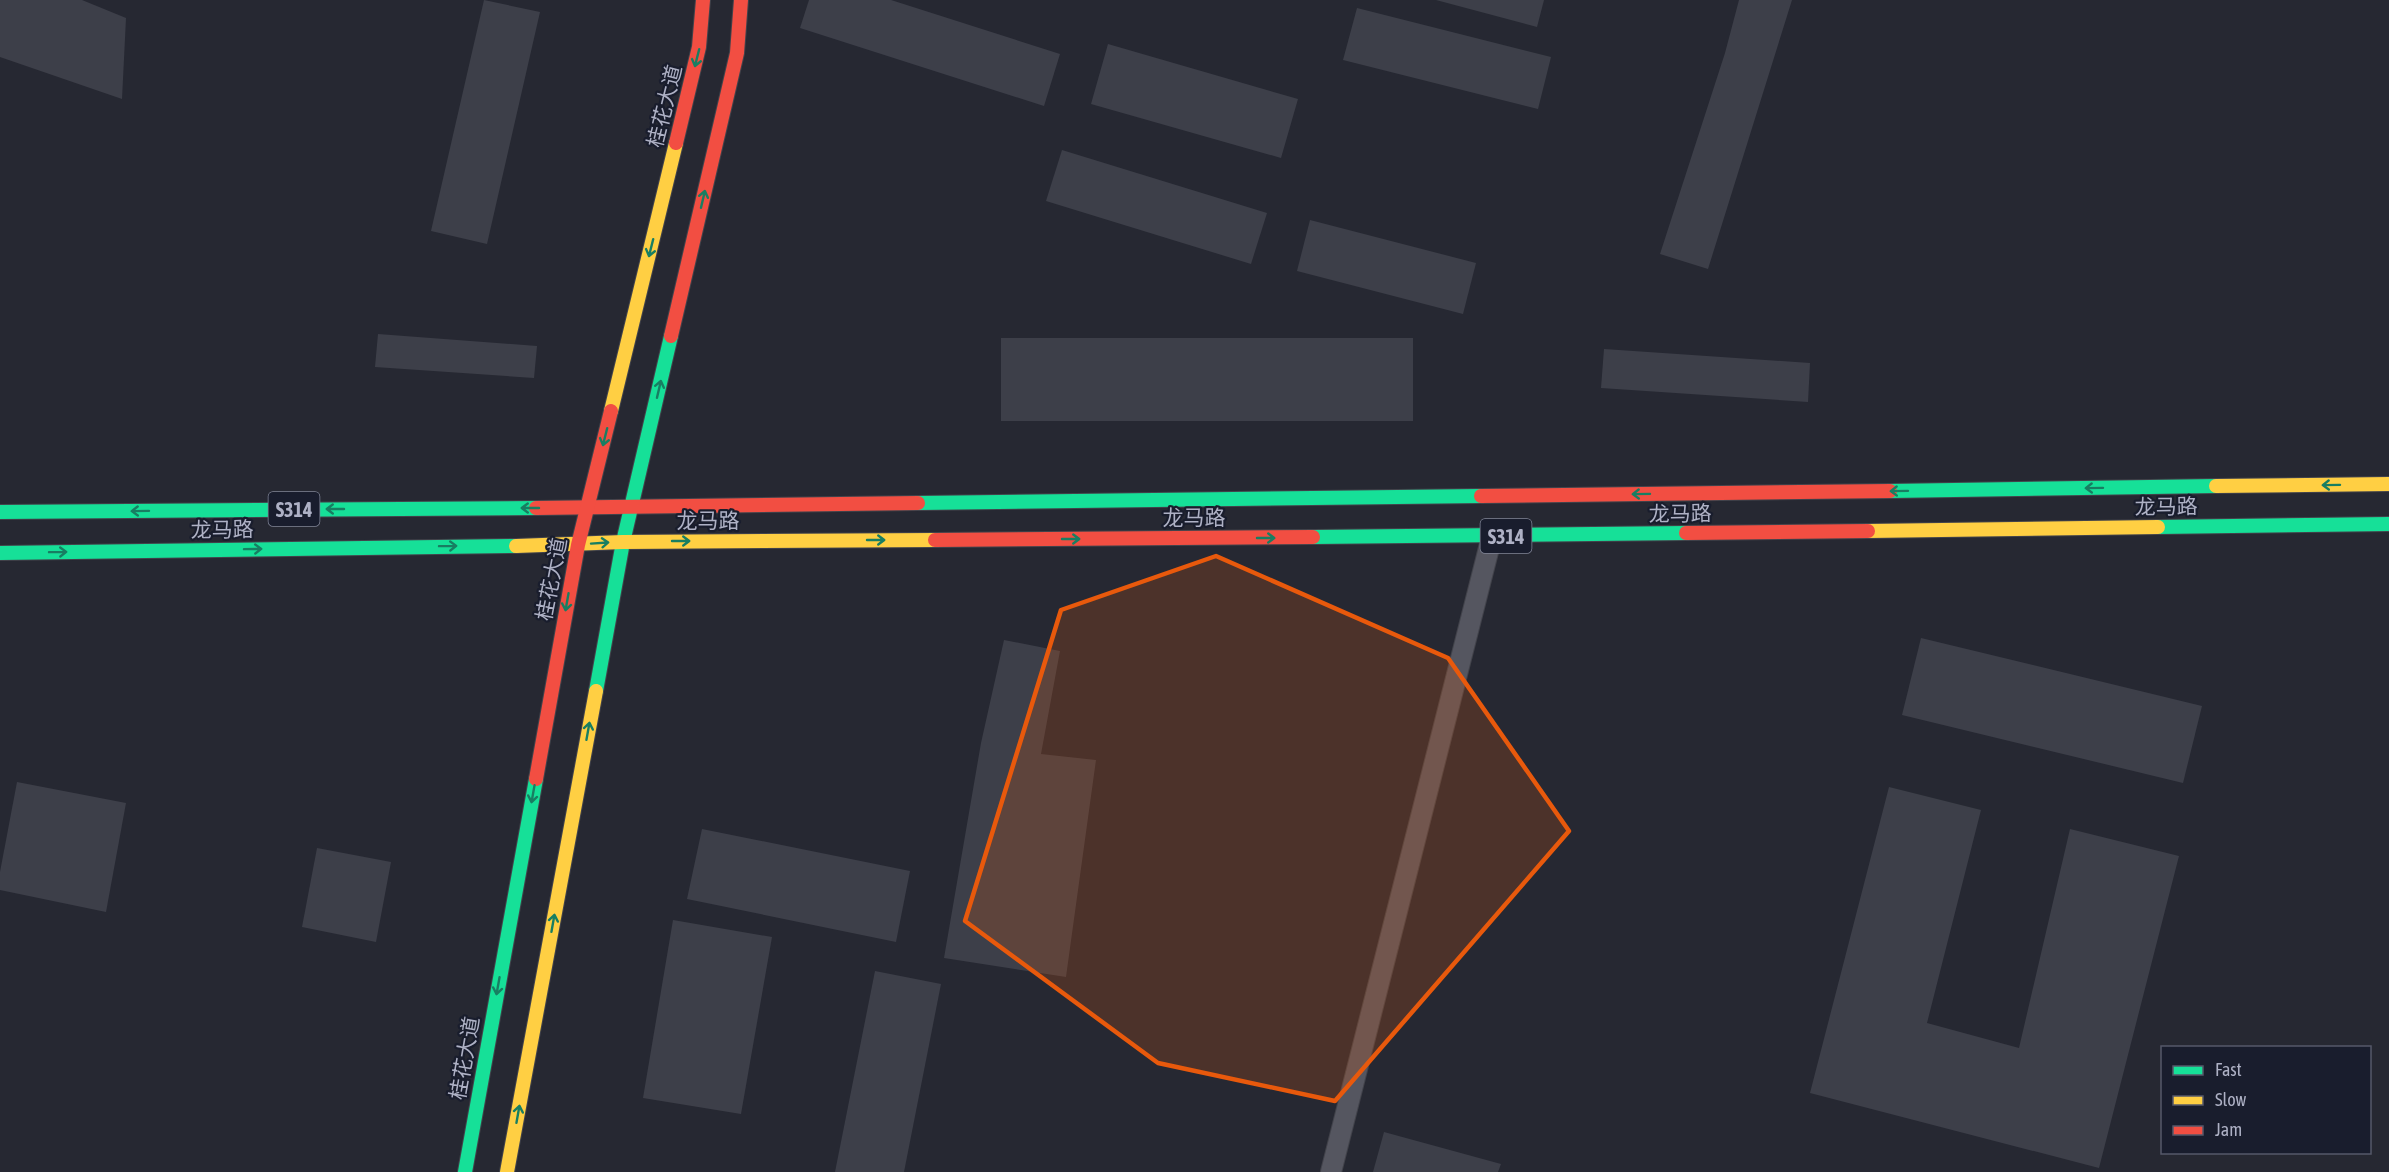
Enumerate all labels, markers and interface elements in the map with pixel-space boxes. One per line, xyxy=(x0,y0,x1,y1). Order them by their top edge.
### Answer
one-way arrow xyxy=(690,48,702,67)
street label: 桂花大道 xyxy=(642,62,686,150)
one-way arrow xyxy=(698,190,709,209)
one-way arrow xyxy=(645,238,657,257)
one-way arrow xyxy=(654,380,665,399)
one-way arrow xyxy=(599,427,611,446)
one-way arrow xyxy=(2321,479,2341,491)
one-way arrow xyxy=(2084,482,2104,494)
one-way arrow xyxy=(1889,485,1909,497)
one-way arrow xyxy=(1631,488,1651,500)
road number: S314 xyxy=(268,492,320,526)
street label: 龙马路 xyxy=(2134,493,2198,519)
street label: 龙马路 xyxy=(1648,500,1712,526)
one-way arrow xyxy=(520,502,540,514)
one-way arrow xyxy=(325,503,345,515)
one-way arrow xyxy=(130,505,150,517)
street label: 龙马路 xyxy=(1163,505,1226,529)
street label: 龙马路 xyxy=(677,508,740,532)
street label: 龙马路 xyxy=(190,516,254,542)
road number: S314 xyxy=(1480,519,1532,553)
one-way arrow xyxy=(1256,532,1276,544)
one-way arrow xyxy=(1061,533,1081,545)
one-way arrow xyxy=(866,534,886,546)
street label: 桂花大道 xyxy=(531,535,571,623)
one-way arrow xyxy=(671,535,691,547)
one-way arrow xyxy=(590,537,610,548)
one-way arrow xyxy=(438,541,458,552)
one-way arrow xyxy=(243,543,263,555)
one-way arrow xyxy=(48,546,68,558)
one-way arrow xyxy=(561,592,572,612)
one-way arrow xyxy=(583,722,594,741)
one-way arrow xyxy=(527,784,538,803)
one-way arrow xyxy=(548,913,559,933)
one-way arrow xyxy=(492,976,503,995)
street label: 桂花大道 xyxy=(445,1015,483,1101)
legend xyxy=(2161,1046,2371,1154)
text: Fast xyxy=(2215,1059,2242,1080)
text: Slow xyxy=(2215,1089,2246,1110)
one-way arrow xyxy=(512,1105,523,1125)
text: Jam xyxy=(2215,1119,2242,1140)

